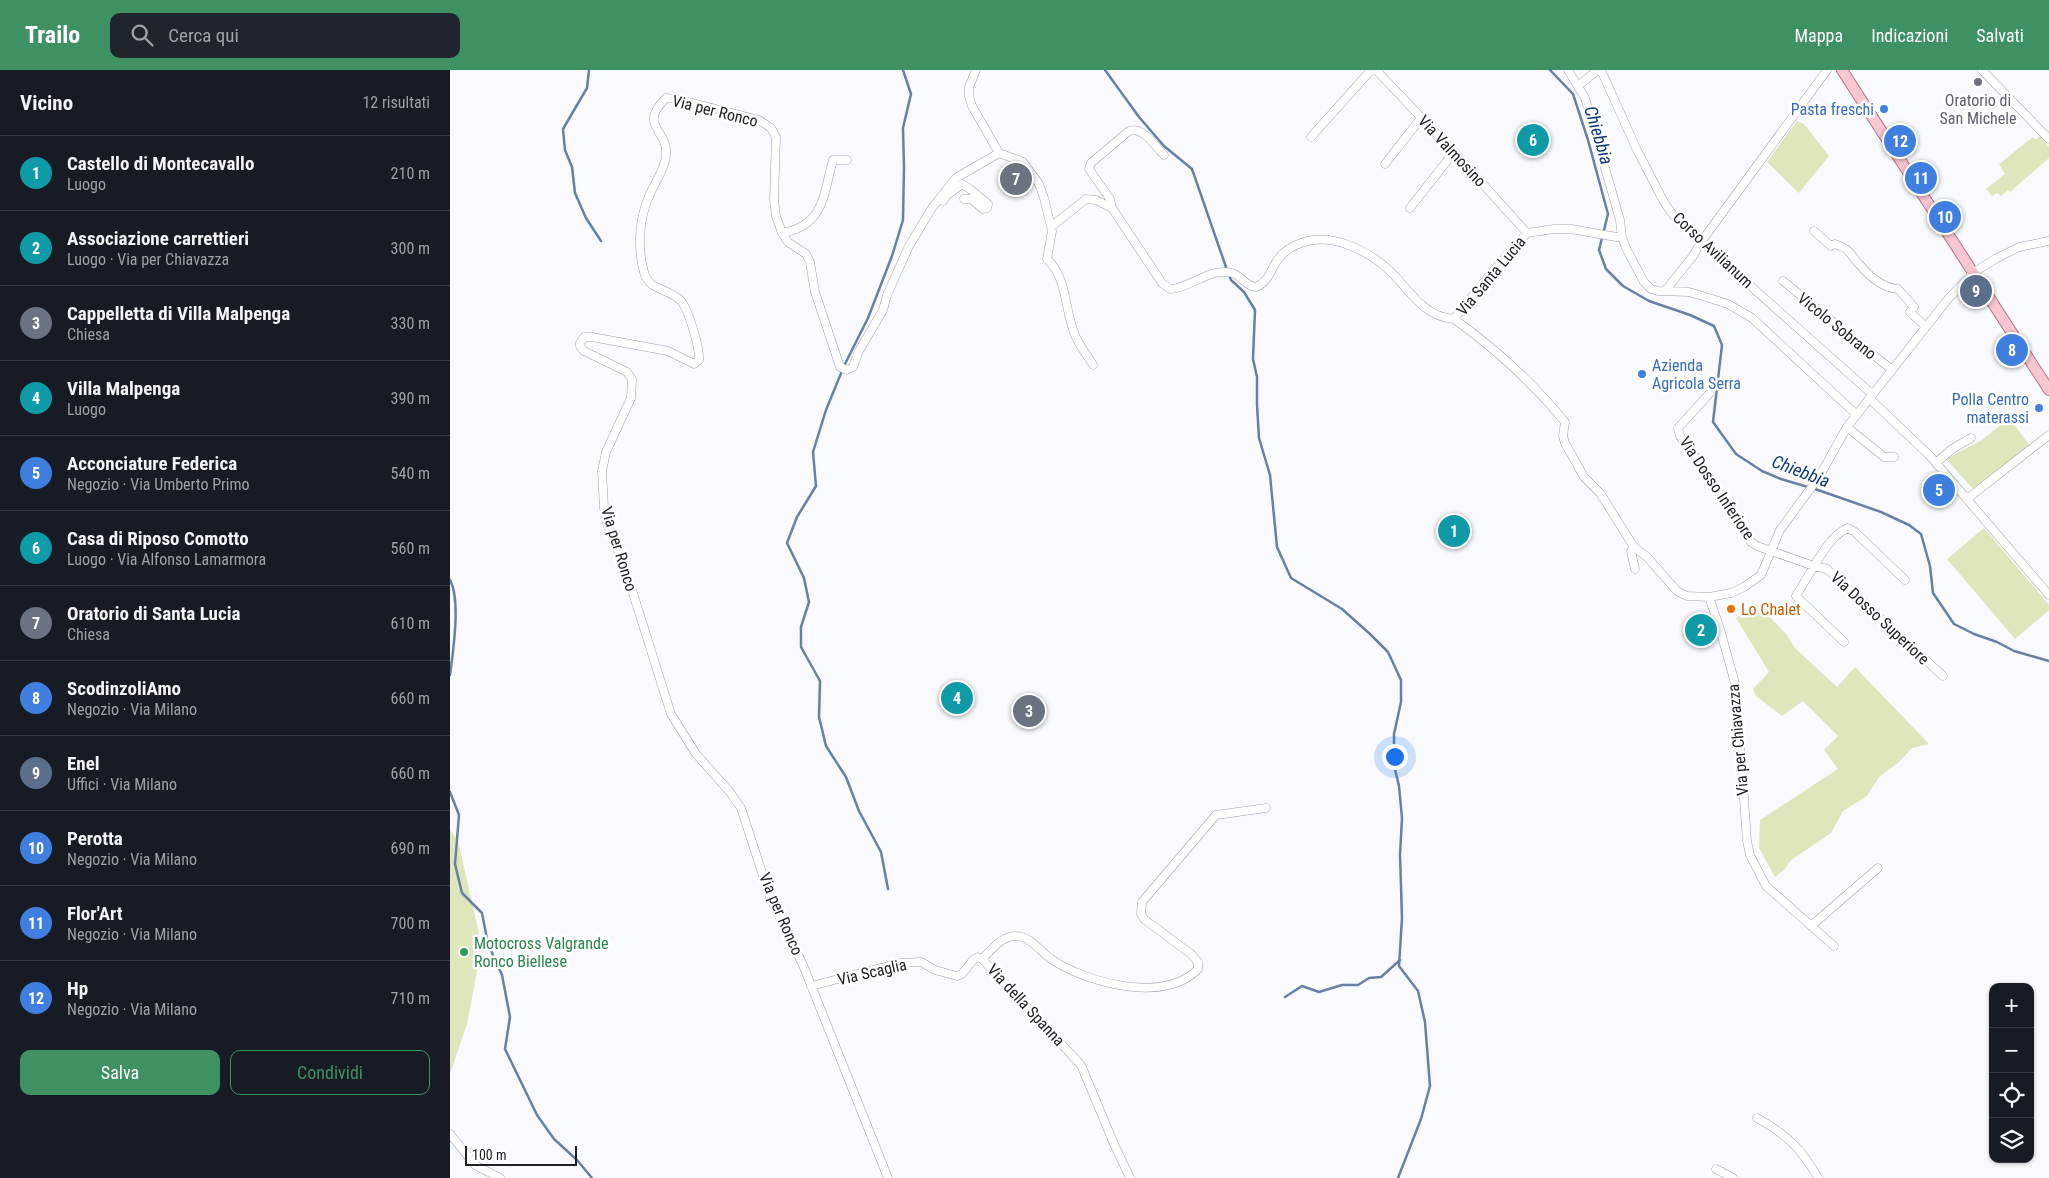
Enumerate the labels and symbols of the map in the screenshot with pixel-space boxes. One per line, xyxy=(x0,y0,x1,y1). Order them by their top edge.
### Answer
marker: Oratorio di San Michele xyxy=(1972,76,1984,88)
street label: Via per Ronco xyxy=(670,91,760,131)
place label: Oratorio di San Michele xyxy=(1940,91,2016,128)
place label: Pasta freschi xyxy=(1791,100,1874,119)
water label: Chiebbia xyxy=(1580,103,1618,167)
marker: Pasta freschi xyxy=(1878,103,1890,115)
street label: Via Valmosino xyxy=(1414,111,1490,191)
pin: 6 xyxy=(1517,121,1549,159)
pin: 12 xyxy=(1884,122,1916,160)
pin: 11 xyxy=(1905,159,1937,197)
pin: 7 xyxy=(1000,160,1032,198)
pin: 10 xyxy=(1929,198,1961,236)
street label: Corso Avilianum xyxy=(1669,208,1757,292)
street label: Via Santa Lucia xyxy=(1452,233,1530,319)
pin: 9 xyxy=(1960,272,1992,310)
street label: Vicolo Sobrano xyxy=(1794,289,1880,363)
pin: 8 xyxy=(1996,331,2028,369)
place label: Azienda Agricola Serra xyxy=(1652,356,1741,393)
marker: Azienda Agricola Serra xyxy=(1636,368,1648,380)
place label: Polla Centro materassi xyxy=(1952,390,2029,427)
marker: Polla Centro materassi xyxy=(2033,402,2045,414)
street label: Via Dosso Inferiore xyxy=(1675,433,1759,543)
water label: Chiebbia xyxy=(1769,450,1833,492)
pin: 5 xyxy=(1923,471,1955,509)
street label: Via per Ronco xyxy=(597,504,641,594)
pin: 1 xyxy=(1438,512,1470,550)
street label: Via Dosso Superiore xyxy=(1827,568,1933,668)
place label: Lo Chalet xyxy=(1741,600,1801,619)
marker: Lo Chalet xyxy=(1725,603,1737,615)
pin: 2 xyxy=(1685,611,1717,649)
pin: 4 xyxy=(941,679,973,717)
street label: Via per Chiavazza xyxy=(1724,683,1752,797)
pin: 3 xyxy=(1013,692,1045,730)
your location xyxy=(1382,744,1408,770)
street label: Via per Ronco xyxy=(755,870,807,958)
place label: Motocross Valgrande Ronco Biellese xyxy=(474,934,608,971)
marker: Motocross Valgrande Ronco Biellese xyxy=(458,946,470,958)
street label: Via Scaglia xyxy=(836,955,908,989)
street label: Via della Spanna xyxy=(983,960,1069,1050)
scale bar xyxy=(465,1143,578,1166)

